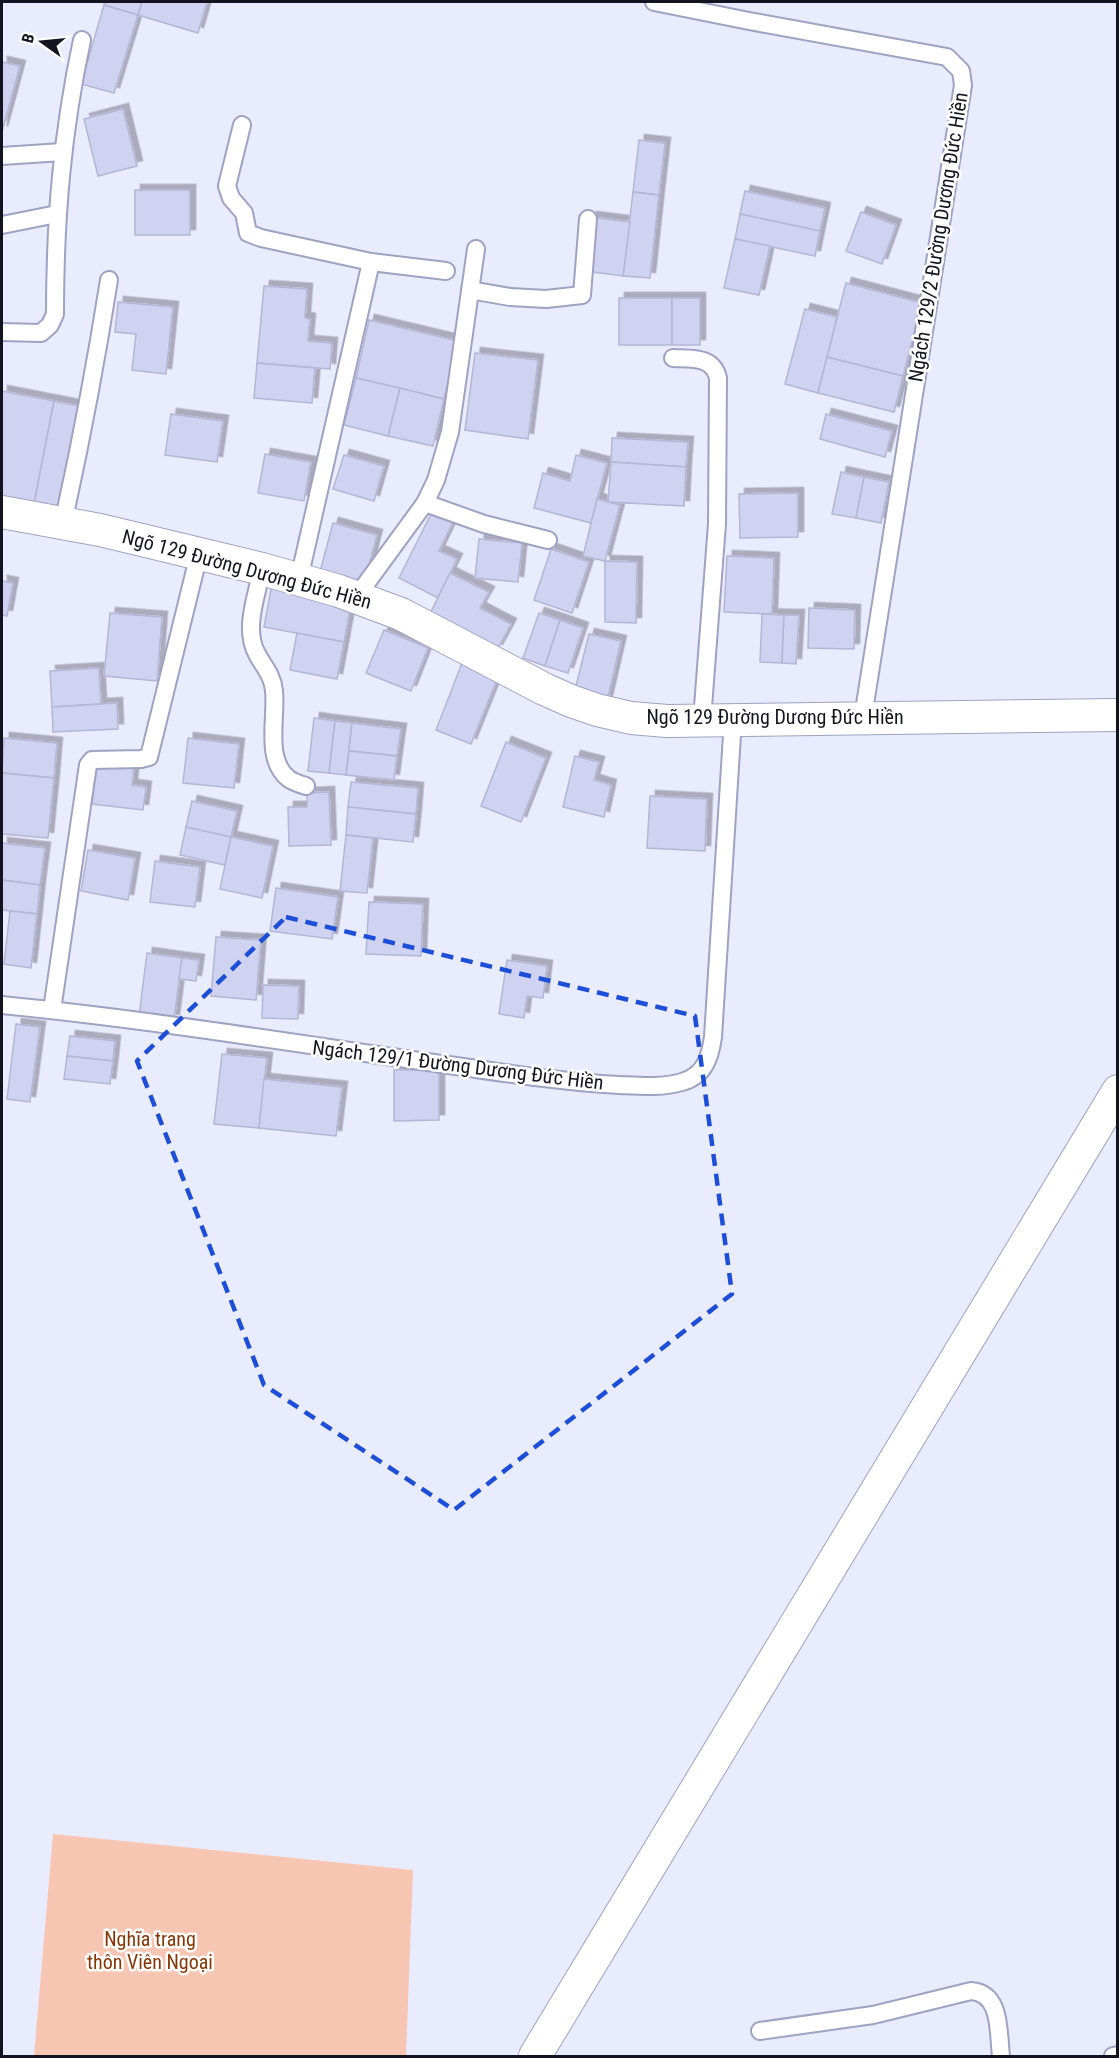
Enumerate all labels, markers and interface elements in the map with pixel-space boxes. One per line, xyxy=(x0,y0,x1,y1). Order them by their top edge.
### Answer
north arrow xyxy=(12,12,72,72)
text: B xyxy=(18,31,38,45)
street label: Ngách 129/2 Đường Dương Đức Hiền xyxy=(903,90,973,384)
street label: Ngõ 129 Đường Dương Đức Hiền xyxy=(120,524,374,614)
street label: Ngõ 129 Đường Dương Đức Hiền xyxy=(646,705,904,729)
street label: Ngách 129/1 Đường Dương Đức Hiền xyxy=(311,1035,605,1095)
park label: Nghĩa trang thôn Viên Ngoại xyxy=(87,1927,213,1974)

